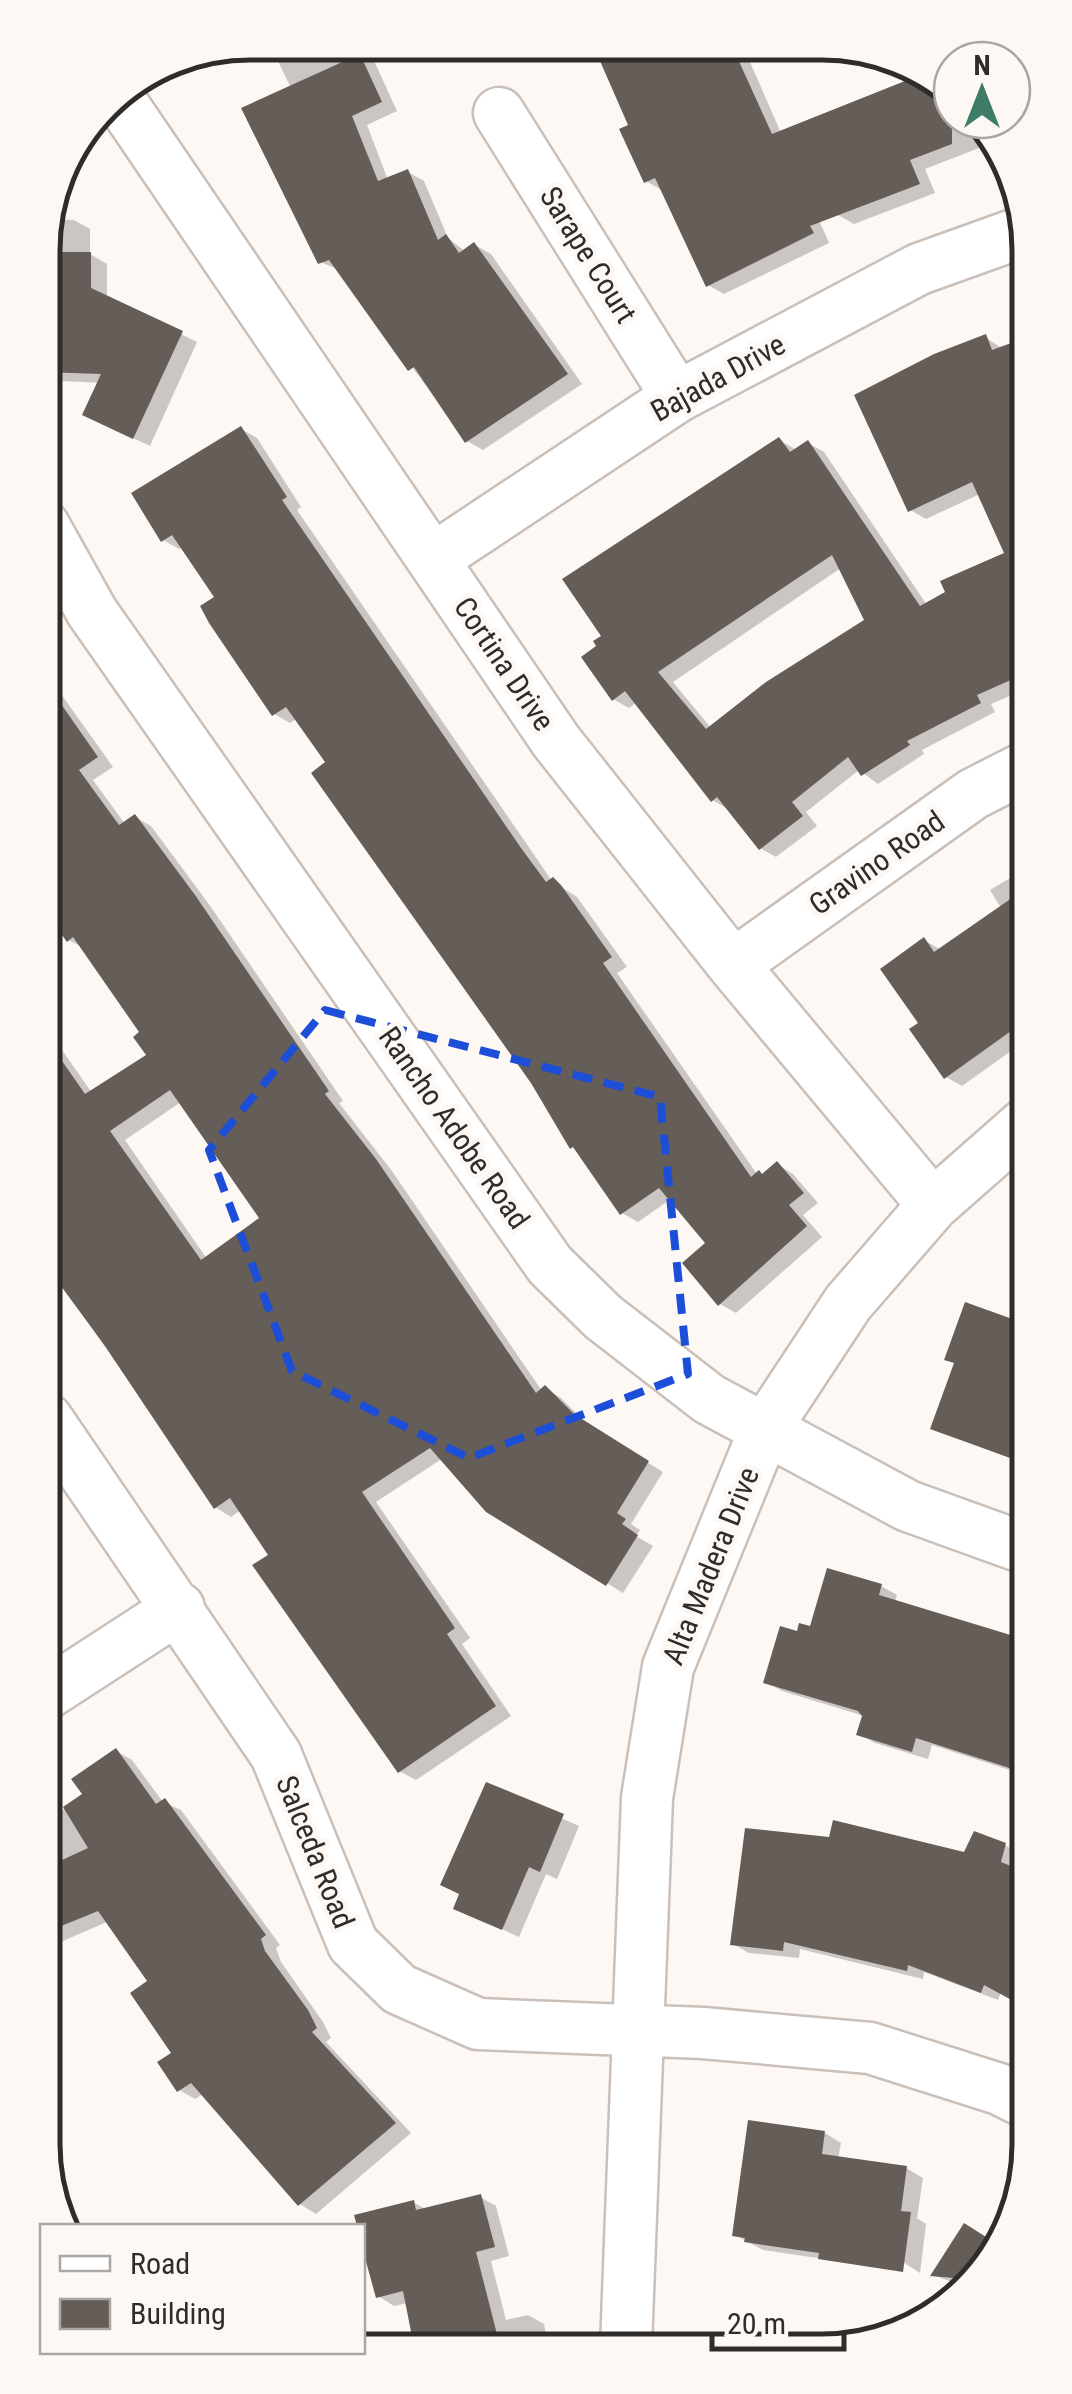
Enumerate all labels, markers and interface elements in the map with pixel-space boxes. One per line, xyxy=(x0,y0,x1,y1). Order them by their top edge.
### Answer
north arrow xyxy=(932,40,1032,140)
text: N xyxy=(973,49,991,82)
street label: Sarape Court xyxy=(533,180,644,329)
street label: Bajada Drive xyxy=(645,326,791,429)
street label: Cortina Drive xyxy=(447,590,562,737)
street label: Gravino Road xyxy=(802,803,951,922)
street label: Rancho Adobe Road xyxy=(372,1020,537,1235)
street label: Alta Madera Drive xyxy=(655,1462,766,1670)
street label: Salceda Road xyxy=(269,1771,362,1933)
legend xyxy=(40,2224,365,2354)
text: Road xyxy=(130,2246,190,2281)
scale bar xyxy=(712,2289,844,2351)
text: Building xyxy=(130,2296,226,2331)
text: 20 m xyxy=(727,2306,786,2341)

